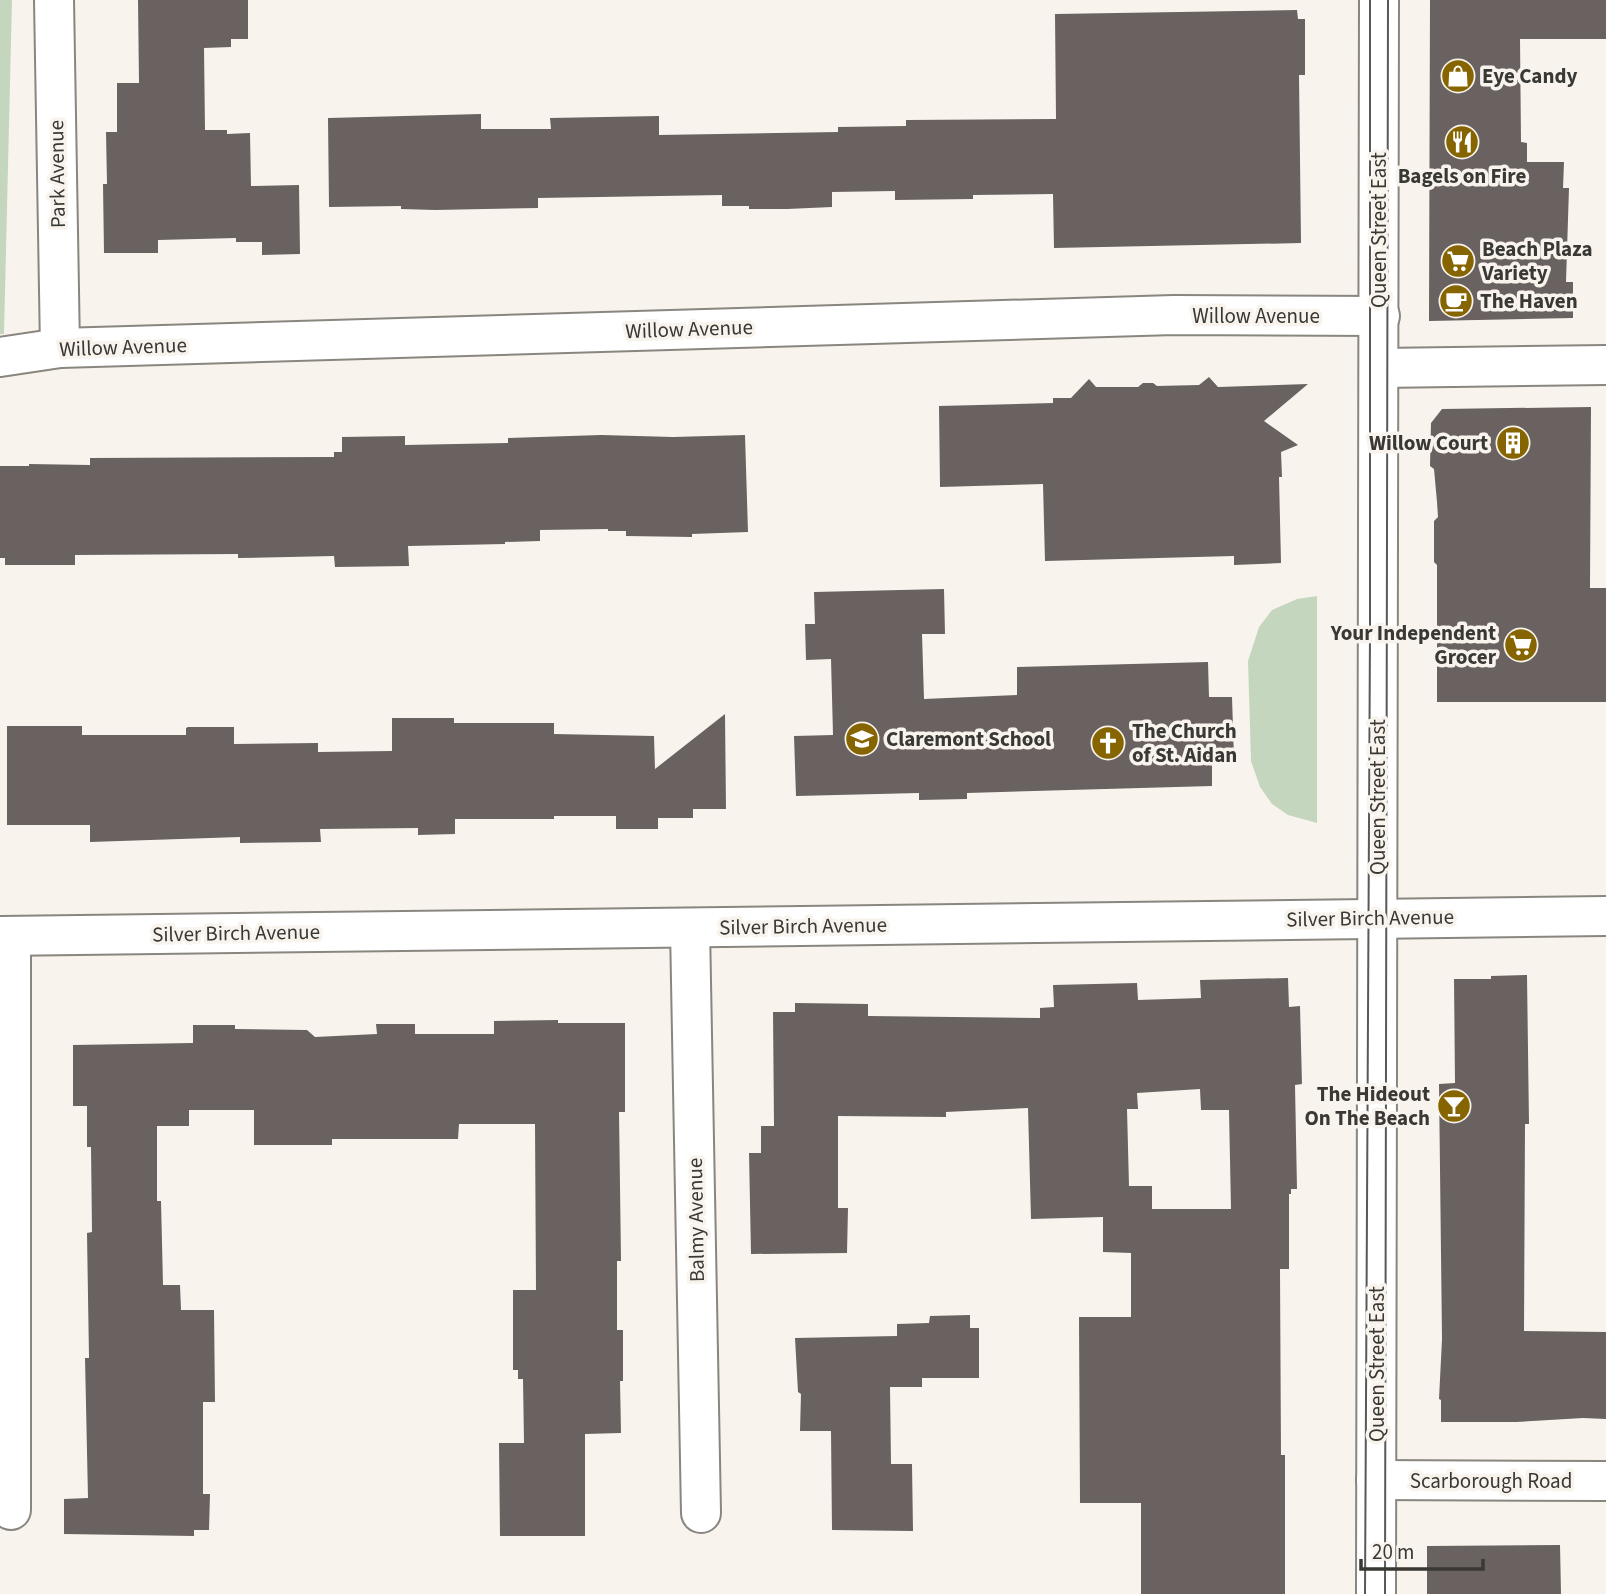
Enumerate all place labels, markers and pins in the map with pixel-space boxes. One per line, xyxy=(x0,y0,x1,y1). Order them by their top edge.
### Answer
shop icon: Eye Candy xyxy=(1439,57,1477,95)
place label: Eye Candy xyxy=(1482,61,1577,91)
restaurant icon: Bagels on Fire xyxy=(1443,123,1481,161)
place label: Bagels on Fire xyxy=(1398,161,1526,191)
place label: Beach Plaza Variety xyxy=(1481,234,1592,288)
supermarket icon: Beach Plaza Variety xyxy=(1439,242,1477,280)
cafe icon: The Haven xyxy=(1437,282,1475,320)
place label: The Haven xyxy=(1480,286,1578,316)
building icon: Willow Court xyxy=(1494,424,1532,462)
place label: Willow Court xyxy=(1369,428,1488,458)
place label: Your Independent Grocer xyxy=(1330,618,1497,672)
supermarket icon: Your Independent Grocer xyxy=(1502,626,1540,664)
place label: The Church of St. Aidan xyxy=(1132,716,1237,770)
school or university icon: Claremont School xyxy=(843,720,881,758)
place label: Claremont School xyxy=(886,724,1051,754)
church icon: The Church of St. Aidan xyxy=(1089,724,1127,762)
place label: The Hideout On The Beach xyxy=(1304,1079,1430,1133)
bar icon: The Hideout On The Beach xyxy=(1435,1087,1473,1125)

